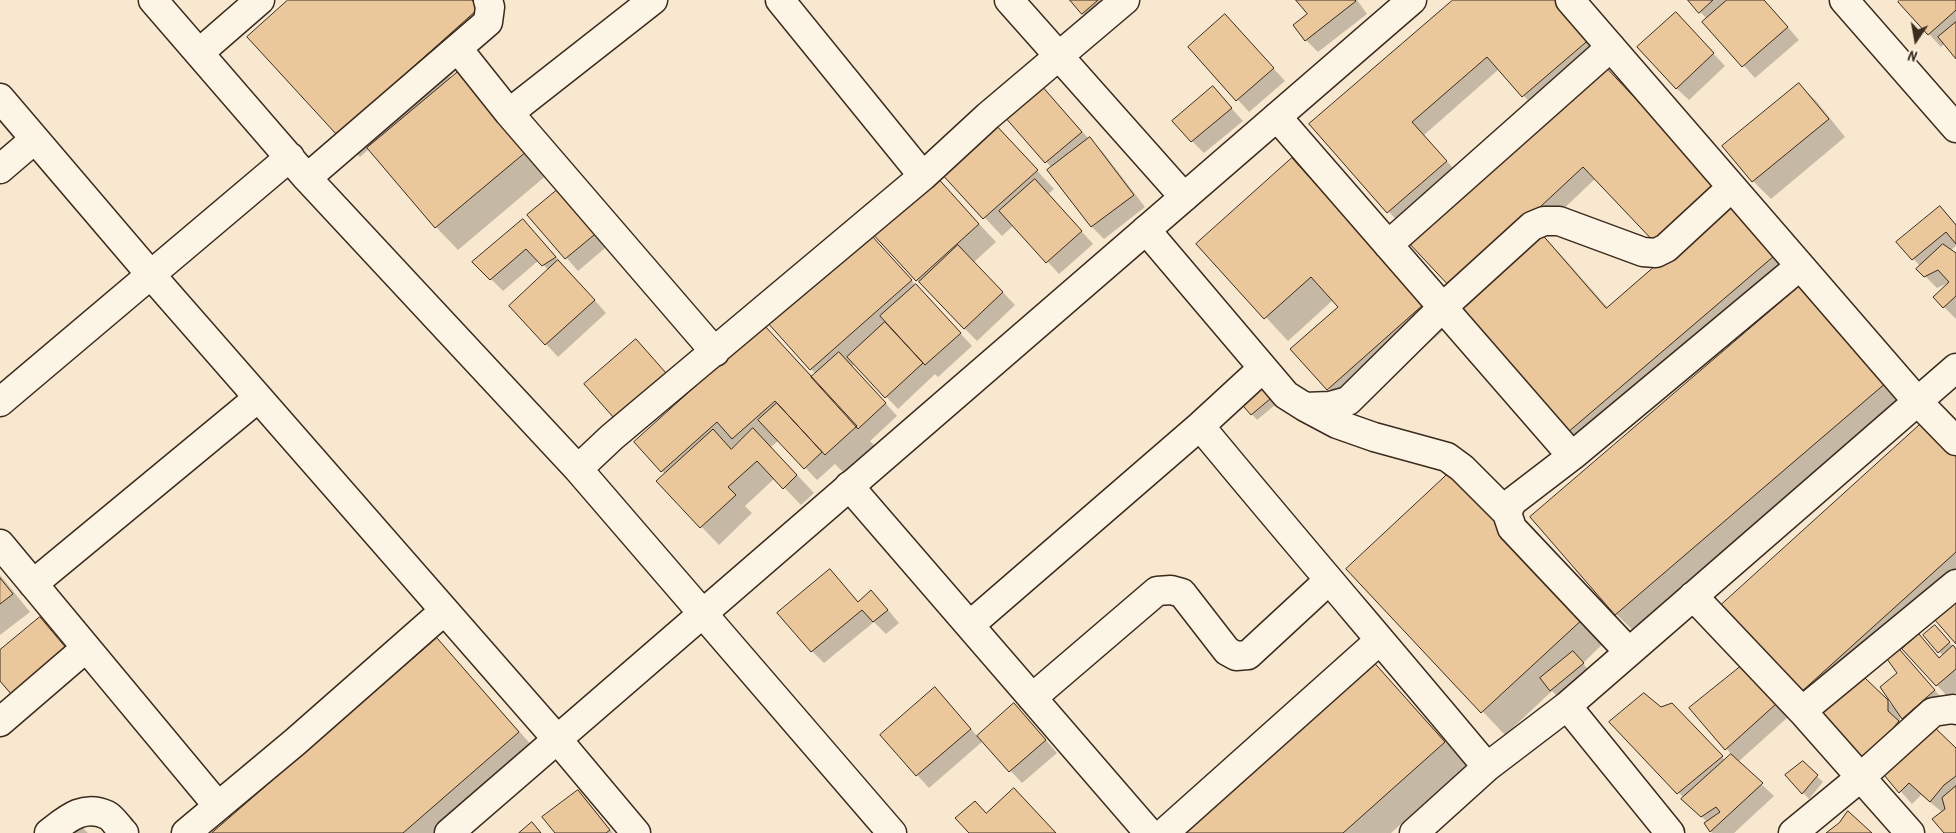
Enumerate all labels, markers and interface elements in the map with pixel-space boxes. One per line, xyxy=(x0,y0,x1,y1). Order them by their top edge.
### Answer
north arrow xyxy=(1891,15,1941,65)
text: N xyxy=(1906,43,1919,66)

